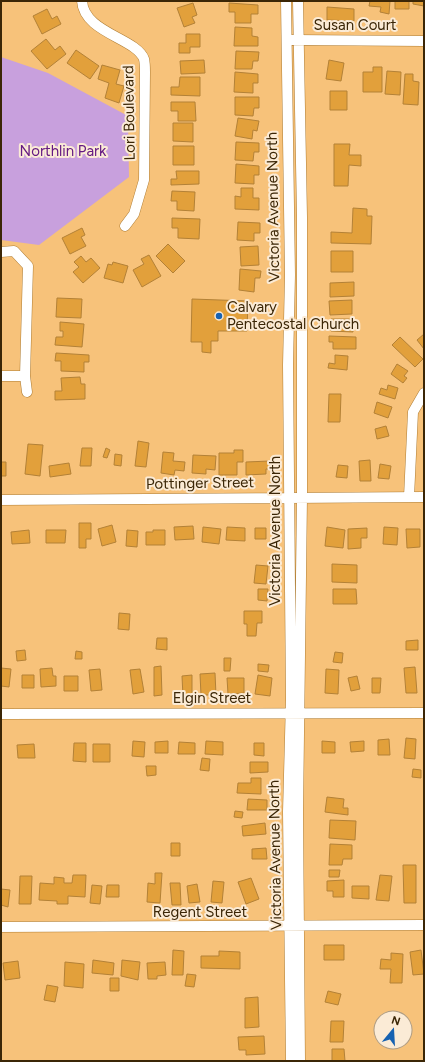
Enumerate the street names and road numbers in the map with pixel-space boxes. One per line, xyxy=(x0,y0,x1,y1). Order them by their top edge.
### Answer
street label: Susan Court xyxy=(314,16,397,34)
street label: Lori Boulevard xyxy=(119,65,139,161)
street label: Victoria Avenue North xyxy=(263,132,283,282)
street label: Victoria Avenue North xyxy=(266,456,284,606)
street label: Pottinger Street xyxy=(146,473,255,493)
street label: Elgin Street xyxy=(173,689,252,707)
street label: Victoria Avenue North xyxy=(265,780,285,930)
street label: Regent Street xyxy=(153,903,247,921)

